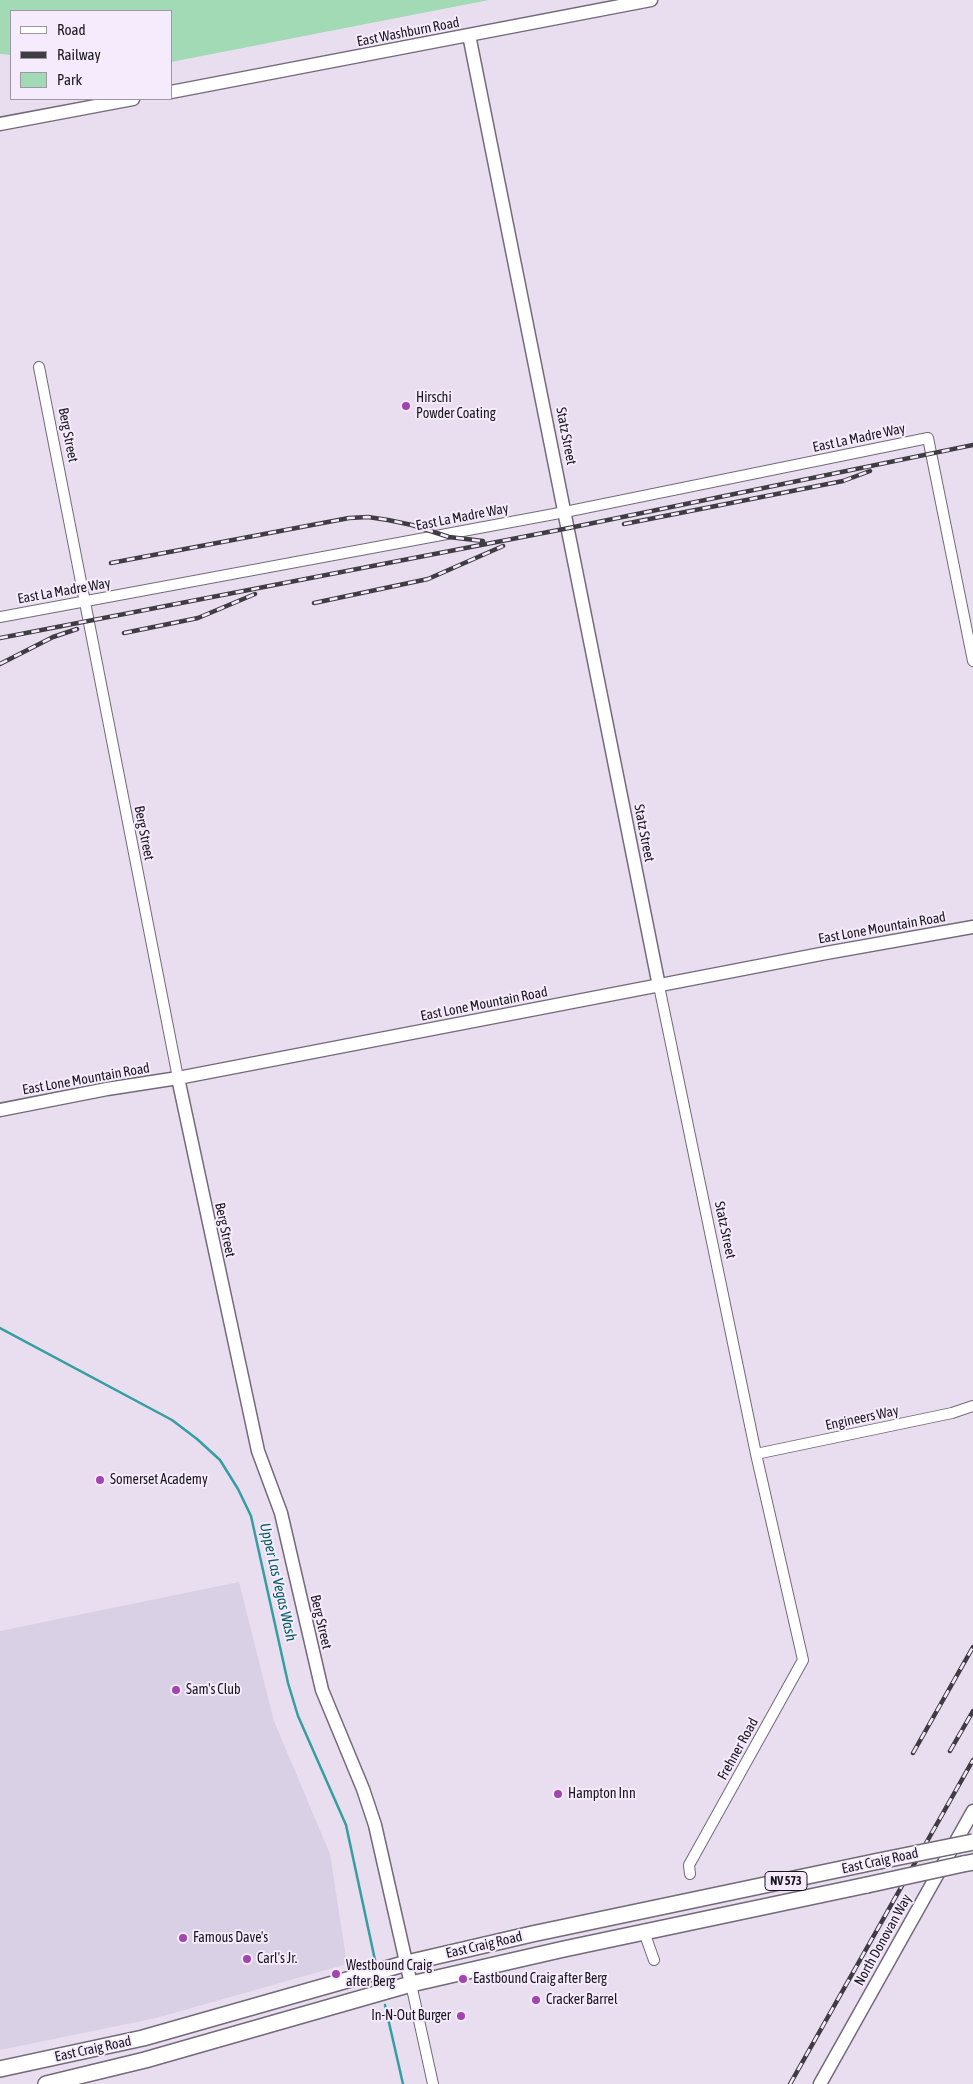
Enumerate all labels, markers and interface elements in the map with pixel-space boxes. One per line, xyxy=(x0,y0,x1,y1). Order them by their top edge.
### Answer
legend xyxy=(10,10,172,100)
street label: East Washburn Road xyxy=(355,14,461,50)
text: Road xyxy=(57,21,86,38)
text: Railway xyxy=(57,46,101,63)
text: Park xyxy=(57,71,82,88)
place label: Hirschi Powder Coating xyxy=(416,390,496,422)
marker: Hirschi Powder Coating xyxy=(400,400,412,412)
street label: Berg Street xyxy=(54,406,82,464)
street label: Statz Street xyxy=(552,406,580,466)
street label: East La Madre Way xyxy=(811,420,907,456)
street label: East La Madre Way xyxy=(414,500,510,534)
street label: East La Madre Way xyxy=(16,575,112,607)
street label: Statz Street xyxy=(630,803,658,863)
street label: Berg Street xyxy=(130,804,158,862)
street label: East Lone Mountain Road xyxy=(817,909,947,947)
street label: East Lone Mountain Road xyxy=(419,983,549,1025)
street label: East Lone Mountain Road xyxy=(21,1060,151,1098)
street label: Statz Street xyxy=(711,1200,739,1260)
street label: Berg Street xyxy=(211,1201,239,1259)
street label: Engineers Way xyxy=(824,1402,900,1434)
place label: Somerset Academy xyxy=(110,1472,208,1488)
marker: Somerset Academy xyxy=(94,1474,106,1486)
water label: Upper Las Vegas Wash xyxy=(256,1521,300,1643)
street label: Berg Street xyxy=(307,1593,335,1651)
place label: Sam's Club xyxy=(186,1682,241,1698)
marker: Sam's Club xyxy=(170,1684,182,1696)
street label: Frehner Road xyxy=(714,1715,762,1783)
place label: Hampton Inn xyxy=(568,1786,636,1802)
marker: Hampton Inn xyxy=(552,1788,564,1800)
street label: East Craig Road xyxy=(840,1845,920,1877)
road number: NV 573 xyxy=(765,1872,807,1890)
street label: North Donovan Way xyxy=(851,1891,915,1989)
street label: East Craig Road xyxy=(444,1928,524,1962)
place label: Famous Dave's xyxy=(193,1930,268,1946)
marker: Famous Dave's xyxy=(177,1932,189,1944)
place label: Carl's Jr. xyxy=(257,1951,297,1967)
marker: Carl's Jr. xyxy=(241,1953,253,1965)
place label: Westbound Craig after Berg xyxy=(346,1958,432,1990)
marker: Westbound Craig after Berg xyxy=(330,1968,342,1980)
place label: Eastbound Craig after Berg xyxy=(473,1971,607,1987)
marker: Eastbound Craig after Berg xyxy=(457,1973,469,1985)
place label: Cracker Barrel xyxy=(546,1992,618,2008)
marker: Cracker Barrel xyxy=(530,1994,542,2006)
place label: In-N-Out Burger xyxy=(371,2008,451,2024)
marker: In-N-Out Burger xyxy=(455,2010,467,2022)
street label: East Craig Road xyxy=(53,2033,133,2065)

